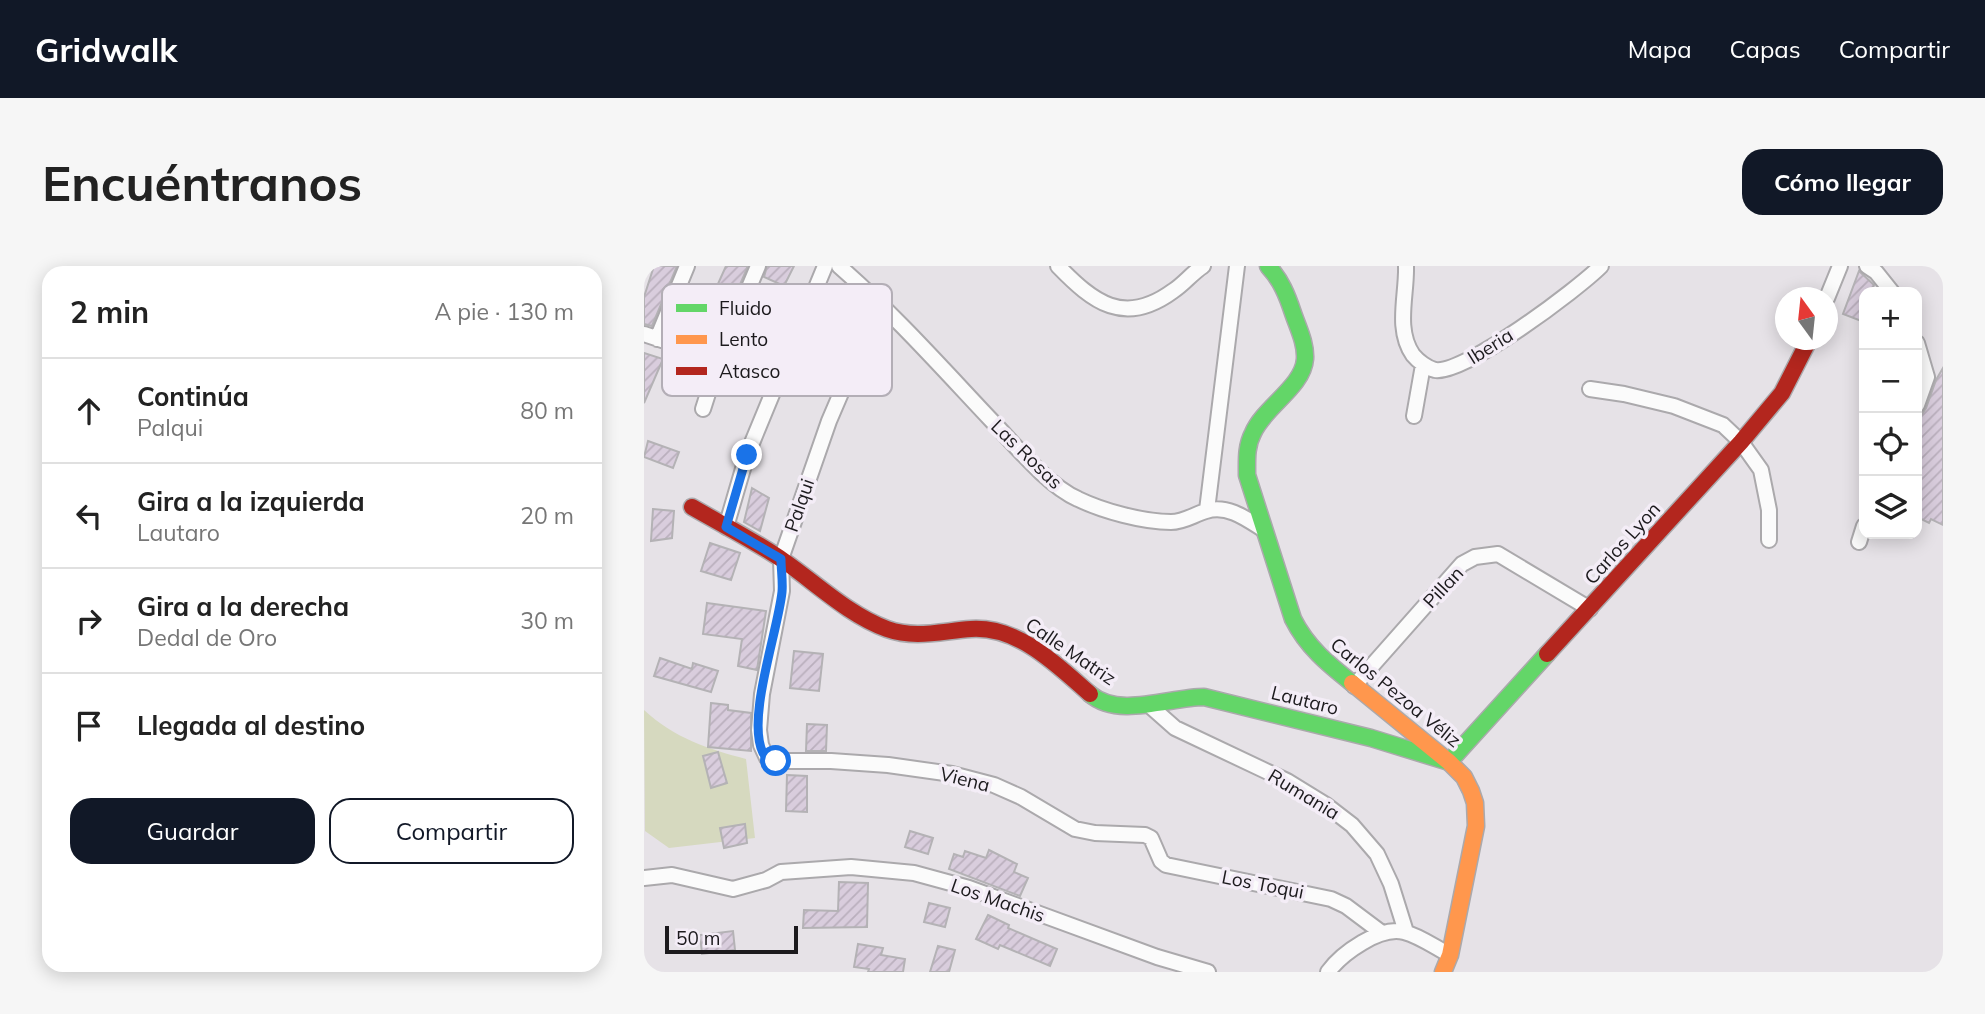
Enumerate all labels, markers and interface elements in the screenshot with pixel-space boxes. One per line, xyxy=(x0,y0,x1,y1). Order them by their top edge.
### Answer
text: Gridwalk xyxy=(35,29,178,70)
text: Mapa xyxy=(1628,34,1692,64)
text: Capas xyxy=(1730,34,1801,64)
text: Compartir xyxy=(1839,34,1950,64)
button: Cómo llegar xyxy=(1742,149,1943,215)
text: Encuéntranos xyxy=(42,152,362,213)
legend xyxy=(662,284,892,396)
north arrow xyxy=(1775,287,1838,350)
map controls xyxy=(1859,287,1922,539)
button: + xyxy=(1859,287,1922,350)
text: 2 min xyxy=(70,293,149,331)
text: Fluido xyxy=(719,296,772,320)
text: A pie · 130 m xyxy=(434,297,574,326)
street label: Iberia xyxy=(1463,323,1517,369)
text: Lento xyxy=(719,327,768,351)
button: − xyxy=(1859,350,1922,413)
text: Atasco xyxy=(719,359,780,383)
text: Continúa xyxy=(137,380,249,413)
icon: ahead xyxy=(70,392,108,430)
text: 80 m xyxy=(520,396,574,425)
text: Palqui xyxy=(137,413,203,442)
button: locate xyxy=(1859,413,1922,476)
street label: Las Rosas xyxy=(986,414,1068,494)
route end xyxy=(731,439,762,470)
street label: Palqui xyxy=(779,475,819,535)
button: layers xyxy=(1859,476,1922,539)
text: Gira a la izquierda xyxy=(137,485,365,518)
icon: left xyxy=(70,497,108,535)
street label: Carlos Lyon xyxy=(1579,497,1665,589)
text: 20 m xyxy=(520,501,574,530)
text: Lautaro xyxy=(137,518,220,547)
street label: Pillan xyxy=(1418,561,1468,613)
text: Gira a la derecha xyxy=(137,590,349,623)
icon: right xyxy=(70,602,108,640)
text: 30 m xyxy=(520,606,574,635)
street label: Calle Matriz xyxy=(1021,612,1121,690)
text: Dedal de Oro xyxy=(137,623,277,652)
street label: Carlos Pezoa Véliz xyxy=(1326,632,1466,752)
street label: Lautaro xyxy=(1269,680,1341,720)
icon: arrive xyxy=(70,707,108,745)
text: Llegada al destino xyxy=(137,709,365,742)
route start xyxy=(760,745,791,776)
street label: Viena xyxy=(938,761,992,797)
street label: Rumania xyxy=(1264,763,1344,825)
button: Guardar xyxy=(70,798,315,864)
button: Compartir xyxy=(329,798,574,864)
street label: Los Toqui xyxy=(1220,864,1306,904)
street label: Los Machis xyxy=(948,873,1048,927)
scale bar xyxy=(665,923,798,955)
text: 50 m xyxy=(676,926,720,950)

